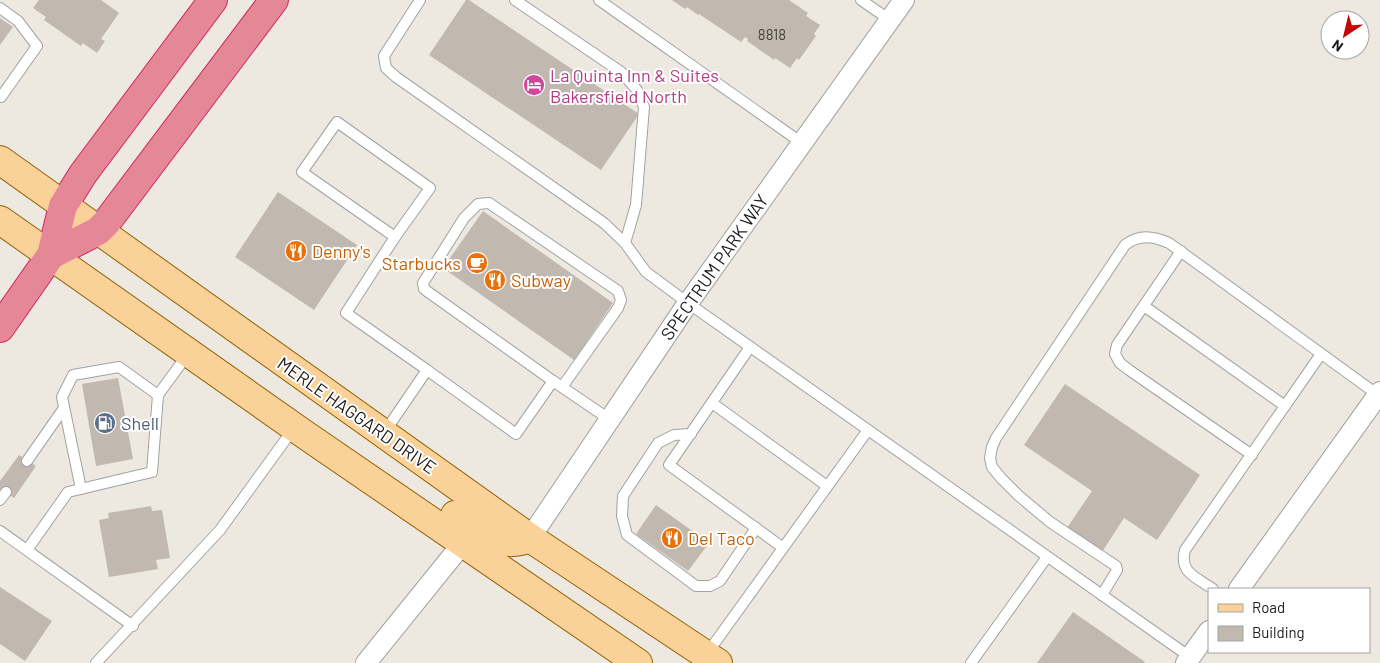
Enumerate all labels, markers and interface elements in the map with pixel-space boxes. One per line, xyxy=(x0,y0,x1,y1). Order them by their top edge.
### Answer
north arrow xyxy=(1320,10,1370,60)
house number: 8818 xyxy=(758,25,786,43)
text: N xyxy=(1329,36,1346,56)
place label: La Quinta Inn & Suites Bakersfield North xyxy=(550,64,719,107)
hotel icon: La Quinta Inn & Suites Bakersfield North xyxy=(522,73,546,97)
street label: SPECTRUM PARK WAY xyxy=(655,190,773,344)
restaurant icon: Denny's xyxy=(284,239,308,263)
place label: Denny's xyxy=(312,240,371,262)
cafe icon: Starbucks xyxy=(465,251,489,275)
place label: Starbucks xyxy=(382,252,461,274)
restaurant icon: Subway xyxy=(483,268,507,292)
place label: Subway xyxy=(511,269,571,291)
street label: MERLE HAGGARD DRIVE xyxy=(273,352,441,478)
fuel station icon: Shell xyxy=(93,411,117,435)
place label: Shell xyxy=(121,412,159,434)
restaurant icon: Del Taco xyxy=(660,526,684,550)
place label: Del Taco xyxy=(688,527,755,549)
legend xyxy=(1208,588,1370,653)
text: Road xyxy=(1252,598,1285,616)
text: Building xyxy=(1252,623,1305,641)

